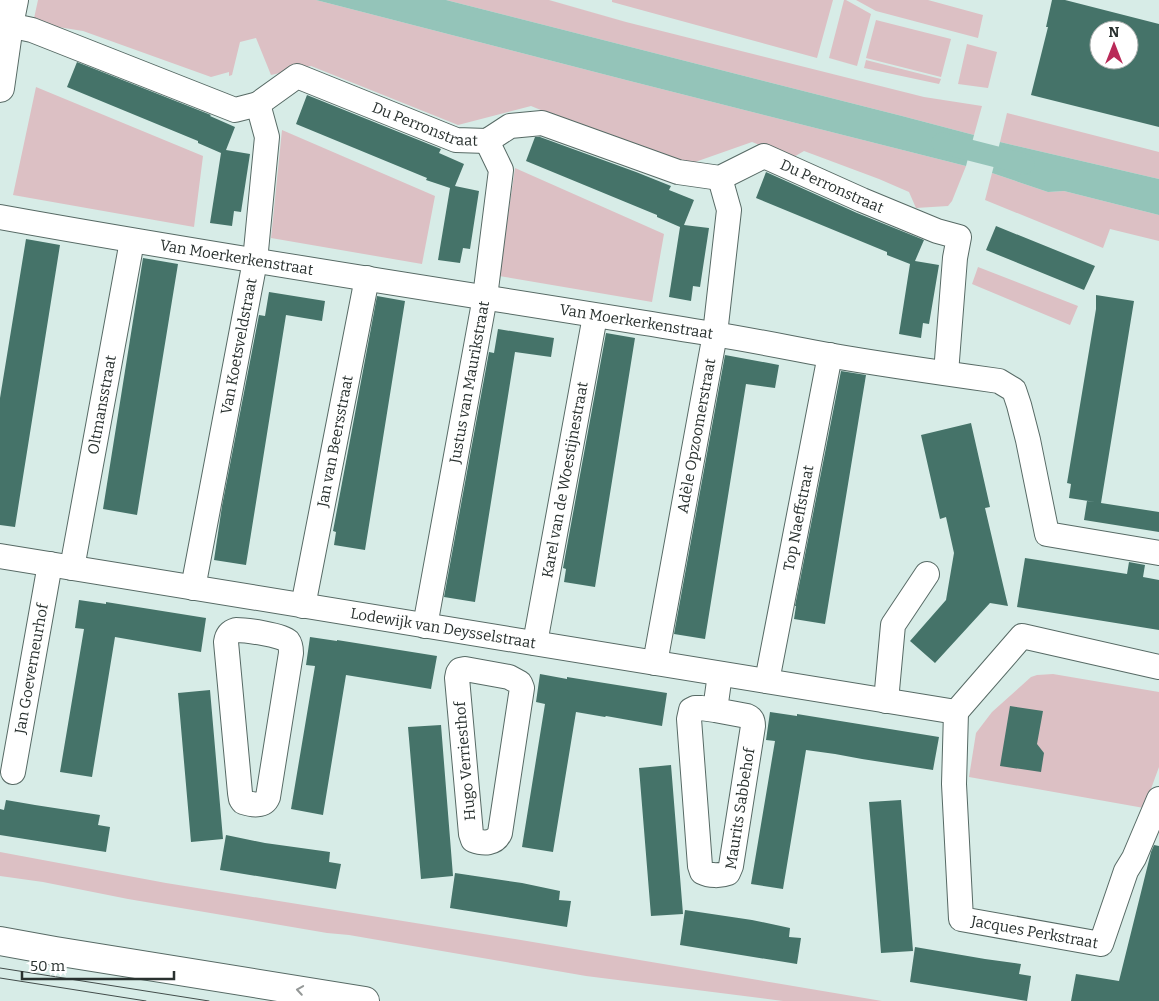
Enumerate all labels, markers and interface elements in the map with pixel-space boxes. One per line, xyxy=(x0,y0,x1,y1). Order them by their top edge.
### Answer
north arrow xyxy=(1089,20,1139,70)
text: N xyxy=(1109,24,1120,41)
street label: Du Perronstraat xyxy=(370,98,479,150)
street label: Du Perronstraat xyxy=(777,155,887,217)
street label: Van Moerkerkenstraat xyxy=(159,236,315,279)
street label: Van Koetsveldstraat xyxy=(217,276,261,416)
street label: Justus van Maurikstraat xyxy=(446,299,493,466)
street label: Van Moerkerkenstraat xyxy=(558,300,715,343)
street label: Oltmansstraat xyxy=(84,353,120,456)
street label: Adèle Opzoomerstraat xyxy=(674,356,719,515)
street label: Jan van Beersstraat xyxy=(313,373,357,510)
street label: Karel van de Woestijnestraat xyxy=(538,380,592,579)
street label: Top Naeffstraat xyxy=(779,463,818,573)
street label: Jan Goeverneurhof xyxy=(11,600,52,736)
street label: Lodewijk van Deysselstraat xyxy=(349,604,538,652)
street label: Hugo Verriesthof xyxy=(451,699,479,821)
street label: Maurits Sabbehof xyxy=(722,745,759,871)
street label: Jacques Perkstraat xyxy=(969,912,1100,952)
scale bar xyxy=(22,948,175,980)
text: 50 m xyxy=(30,957,66,975)
one-way arrow xyxy=(296,986,304,996)

